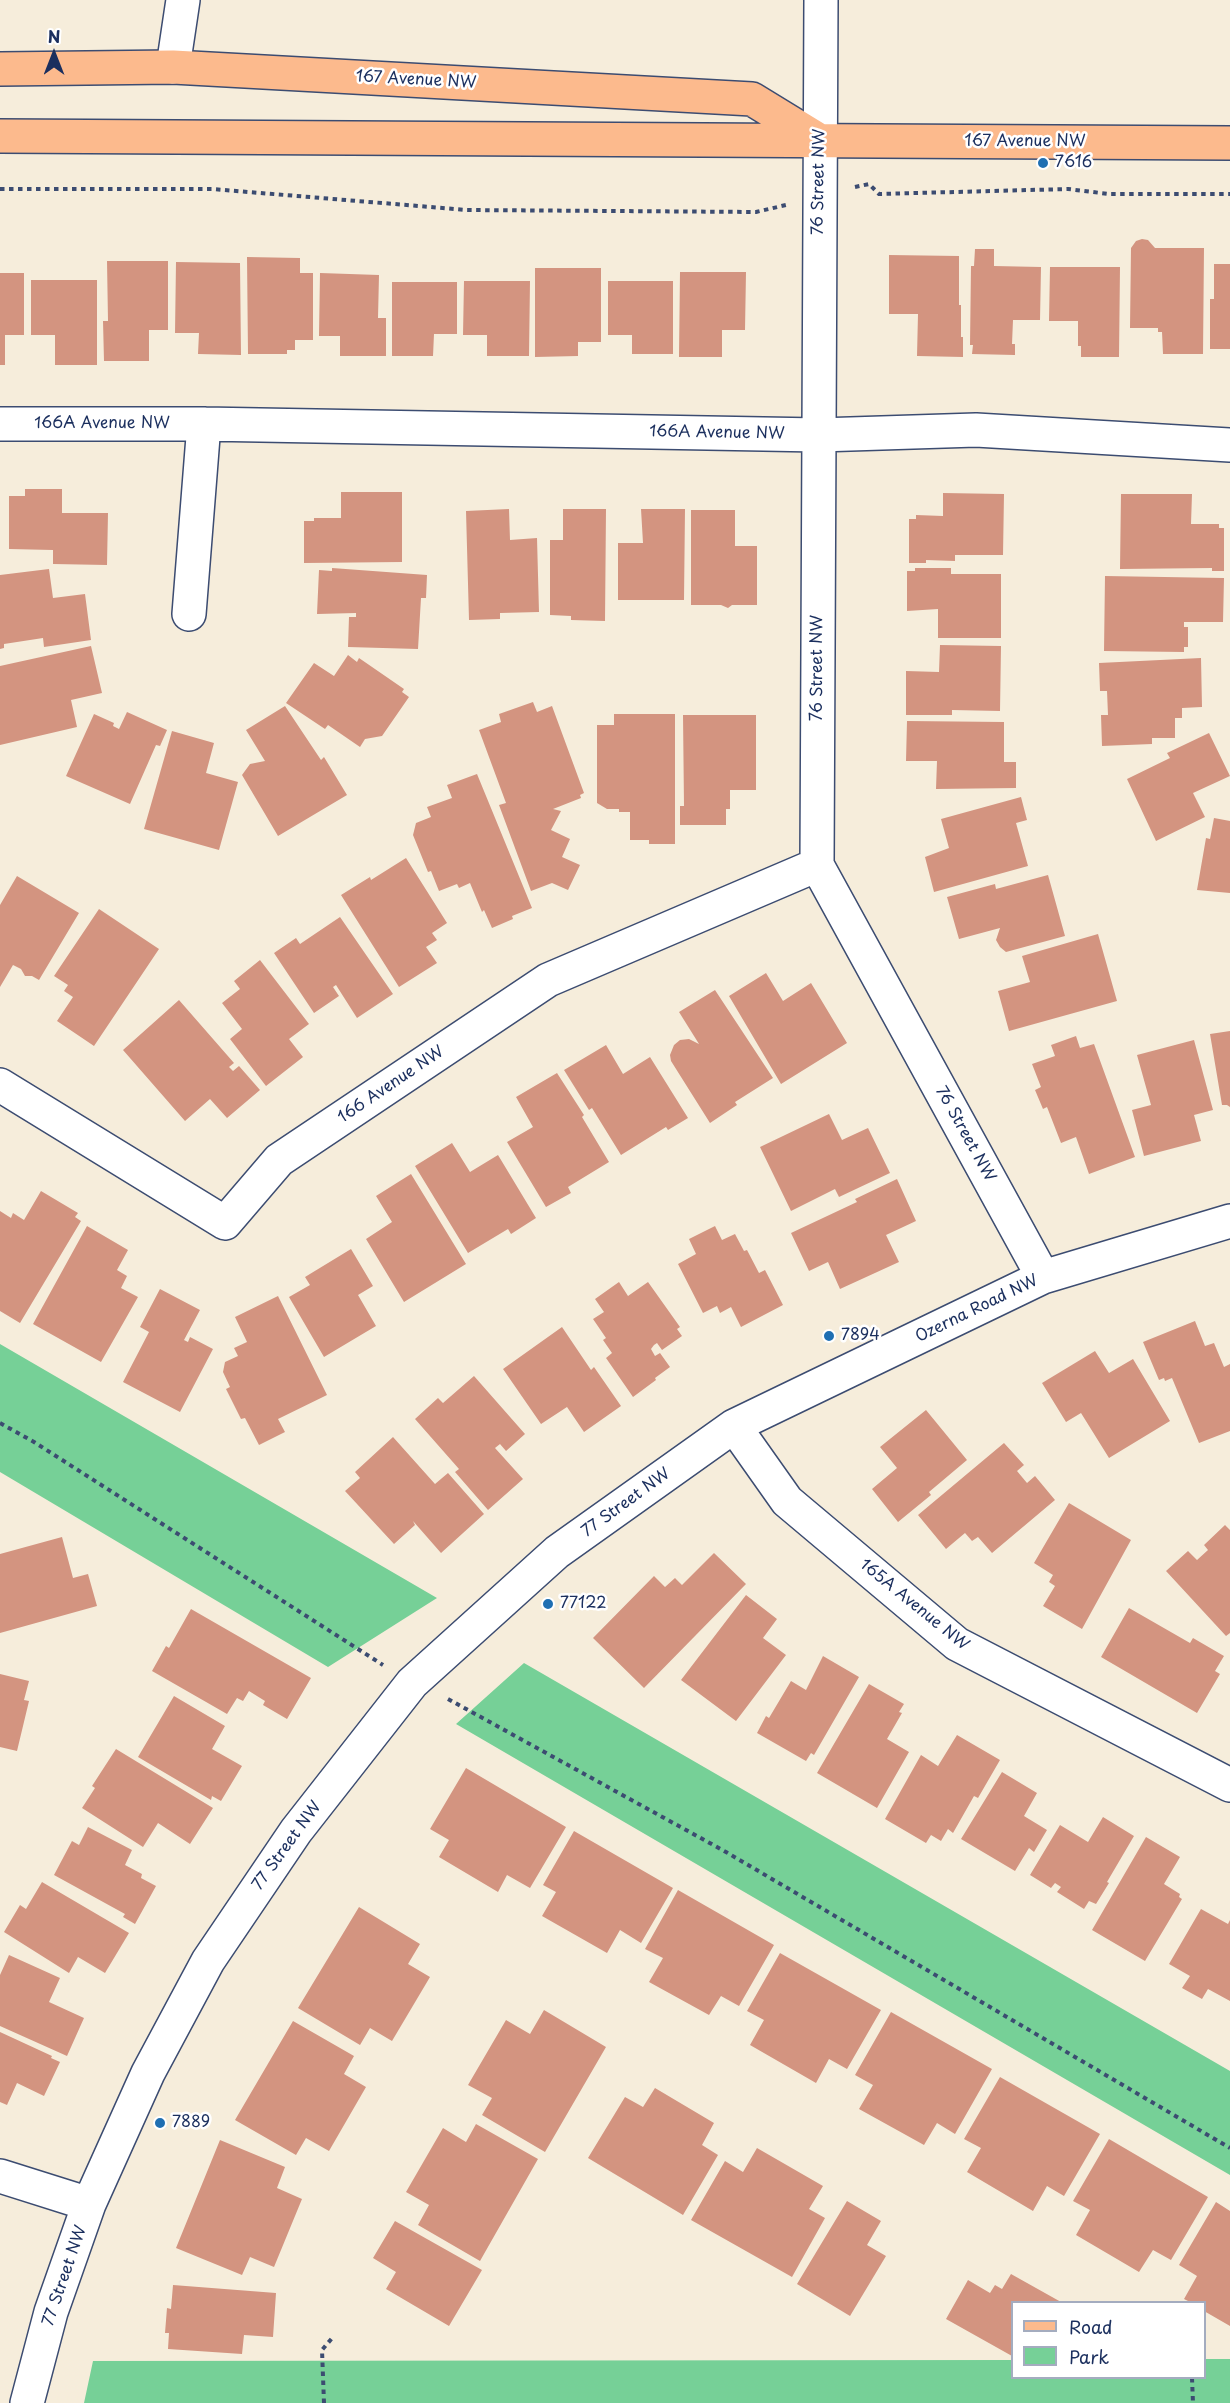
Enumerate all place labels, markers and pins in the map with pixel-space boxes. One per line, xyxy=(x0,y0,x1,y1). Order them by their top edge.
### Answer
place label: 7616 xyxy=(1055,153,1092,173)
marker: 7616 xyxy=(1036,156,1050,170)
place label: 7894 xyxy=(841,1326,880,1346)
marker: 7894 xyxy=(822,1329,836,1343)
place label: 77122 xyxy=(560,1594,607,1614)
marker: 77122 xyxy=(541,1597,555,1611)
place label: 7889 xyxy=(172,2113,210,2133)
marker: 7889 xyxy=(153,2116,167,2130)

